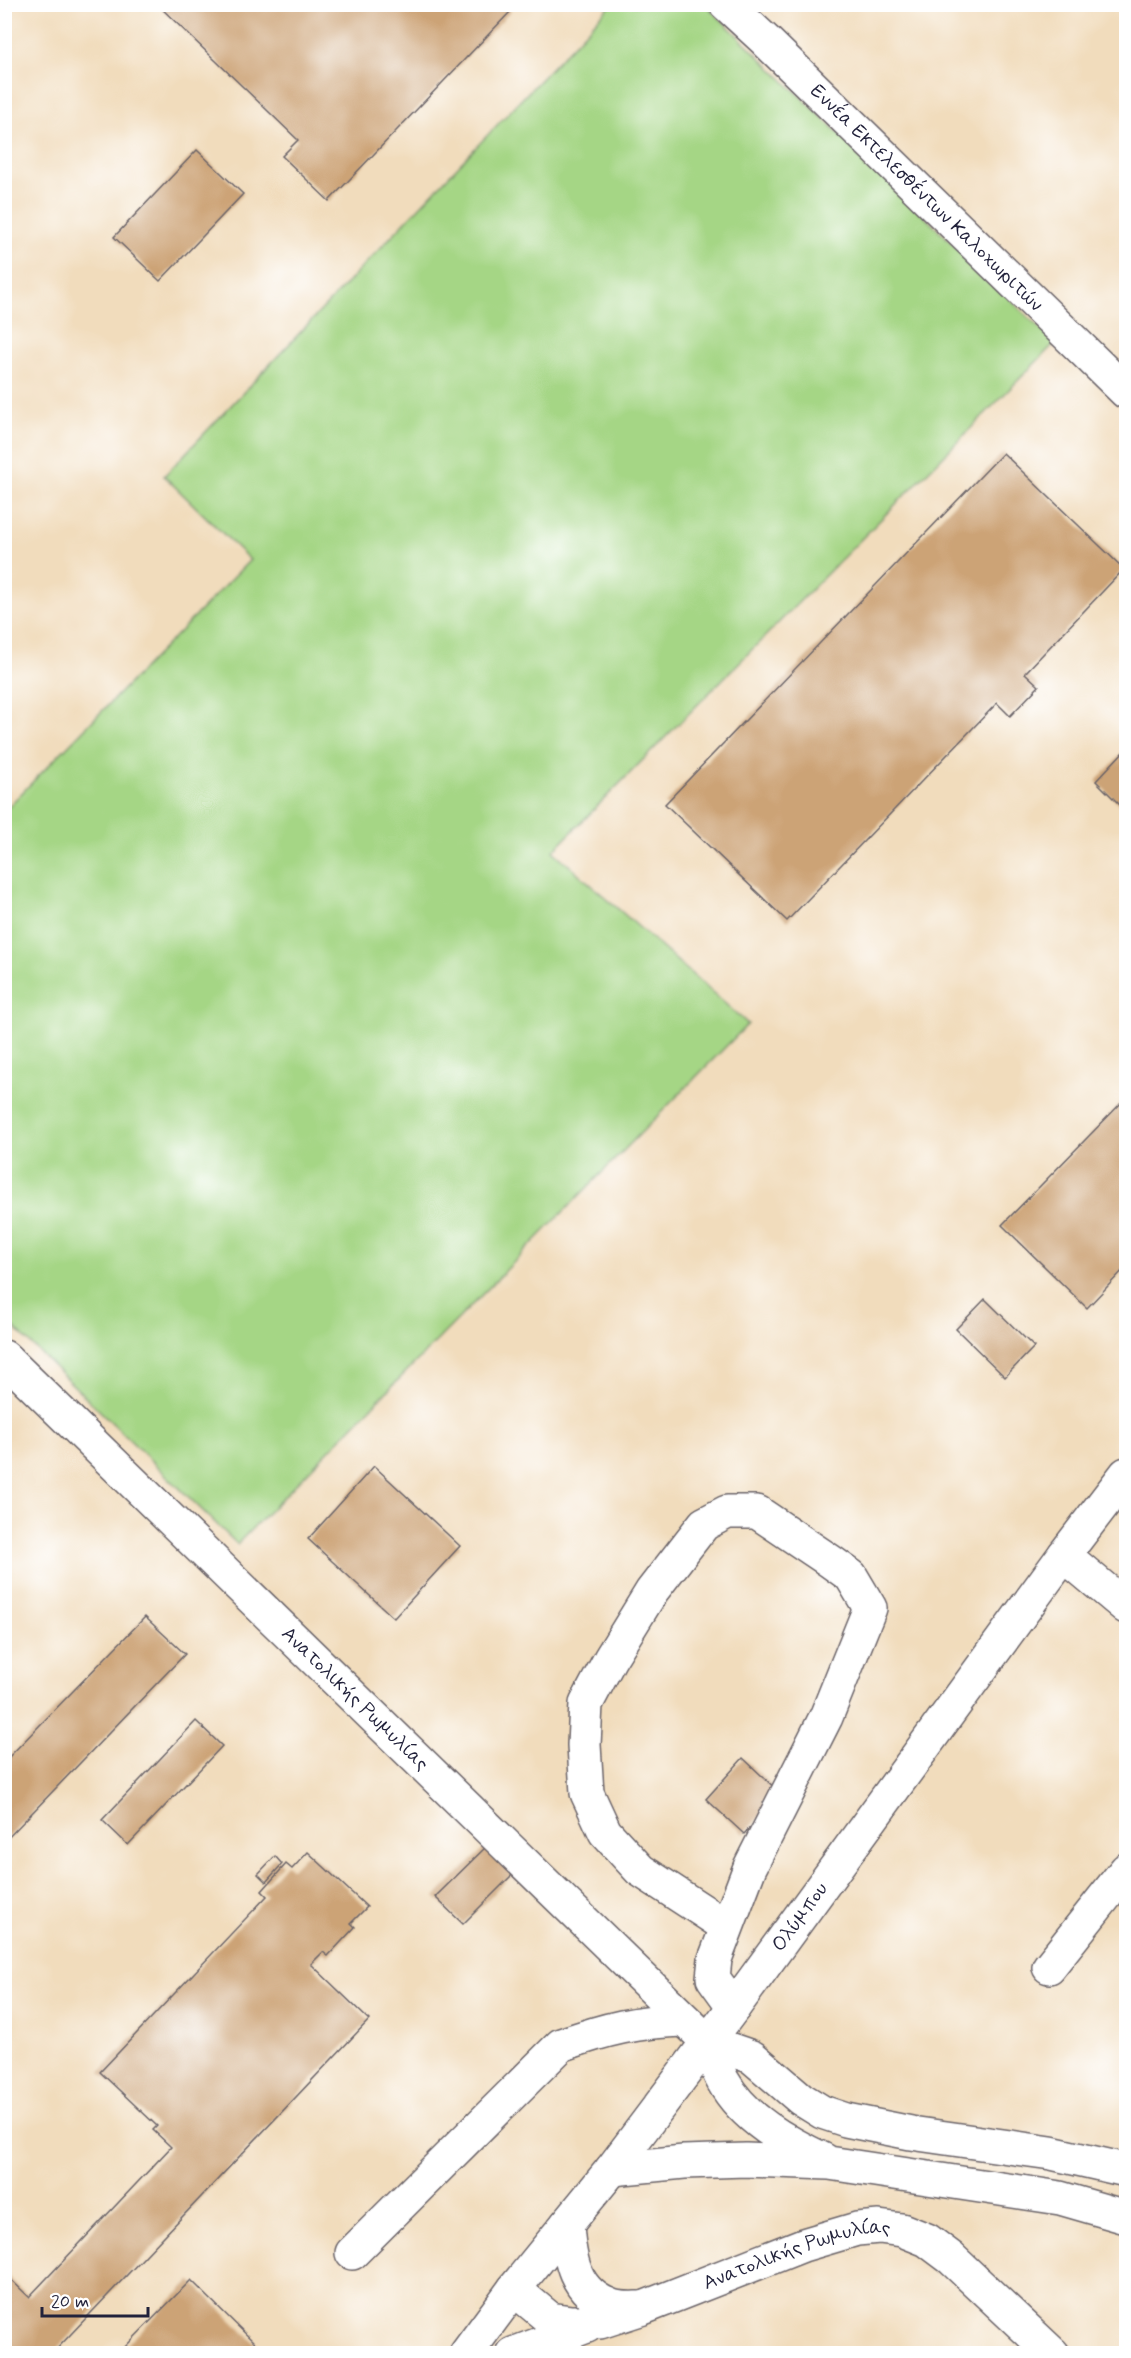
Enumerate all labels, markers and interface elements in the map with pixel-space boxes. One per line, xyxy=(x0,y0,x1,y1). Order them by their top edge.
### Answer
street label: Εννέα Εκτελεσθέντων Καλοχωριτών xyxy=(804,78,1049,318)
street label: Ανατολικής Ρωμυλίας xyxy=(275,1621,435,1777)
street label: Ολύμπου xyxy=(765,1877,834,1957)
street label: Ανατολικής Ρωμυλίας xyxy=(699,2213,892,2297)
scale bar xyxy=(42,2280,148,2318)
text: 20 m xyxy=(51,2290,89,2314)

